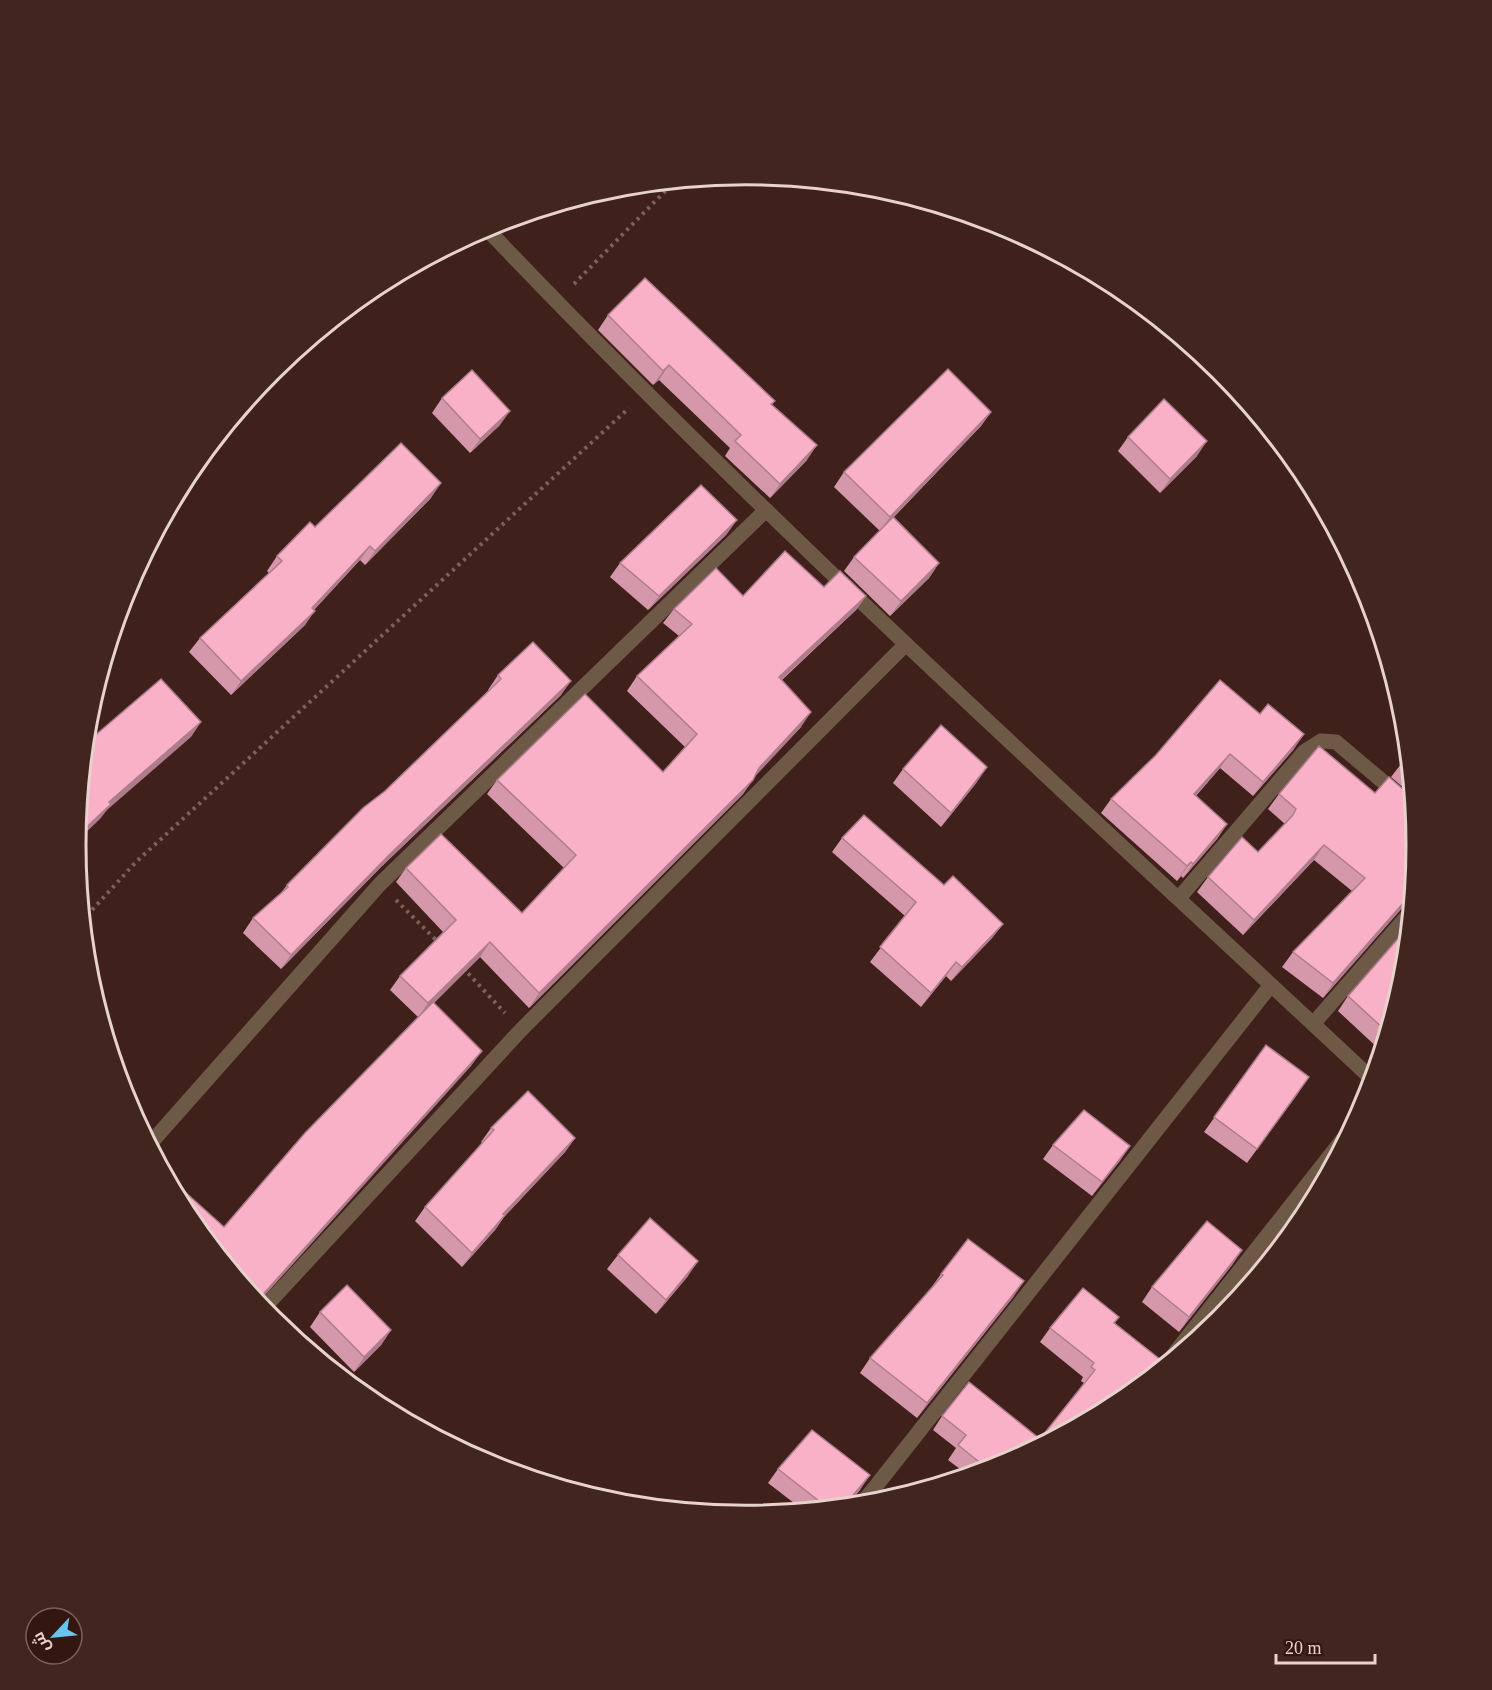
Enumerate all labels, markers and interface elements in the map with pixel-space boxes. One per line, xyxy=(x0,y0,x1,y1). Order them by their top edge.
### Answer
north arrow xyxy=(24,1606,84,1666)
scale bar xyxy=(1276,1627,1375,1665)
text: ش xyxy=(29,1629,54,1655)
text: 20 m xyxy=(1285,1638,1322,1658)

